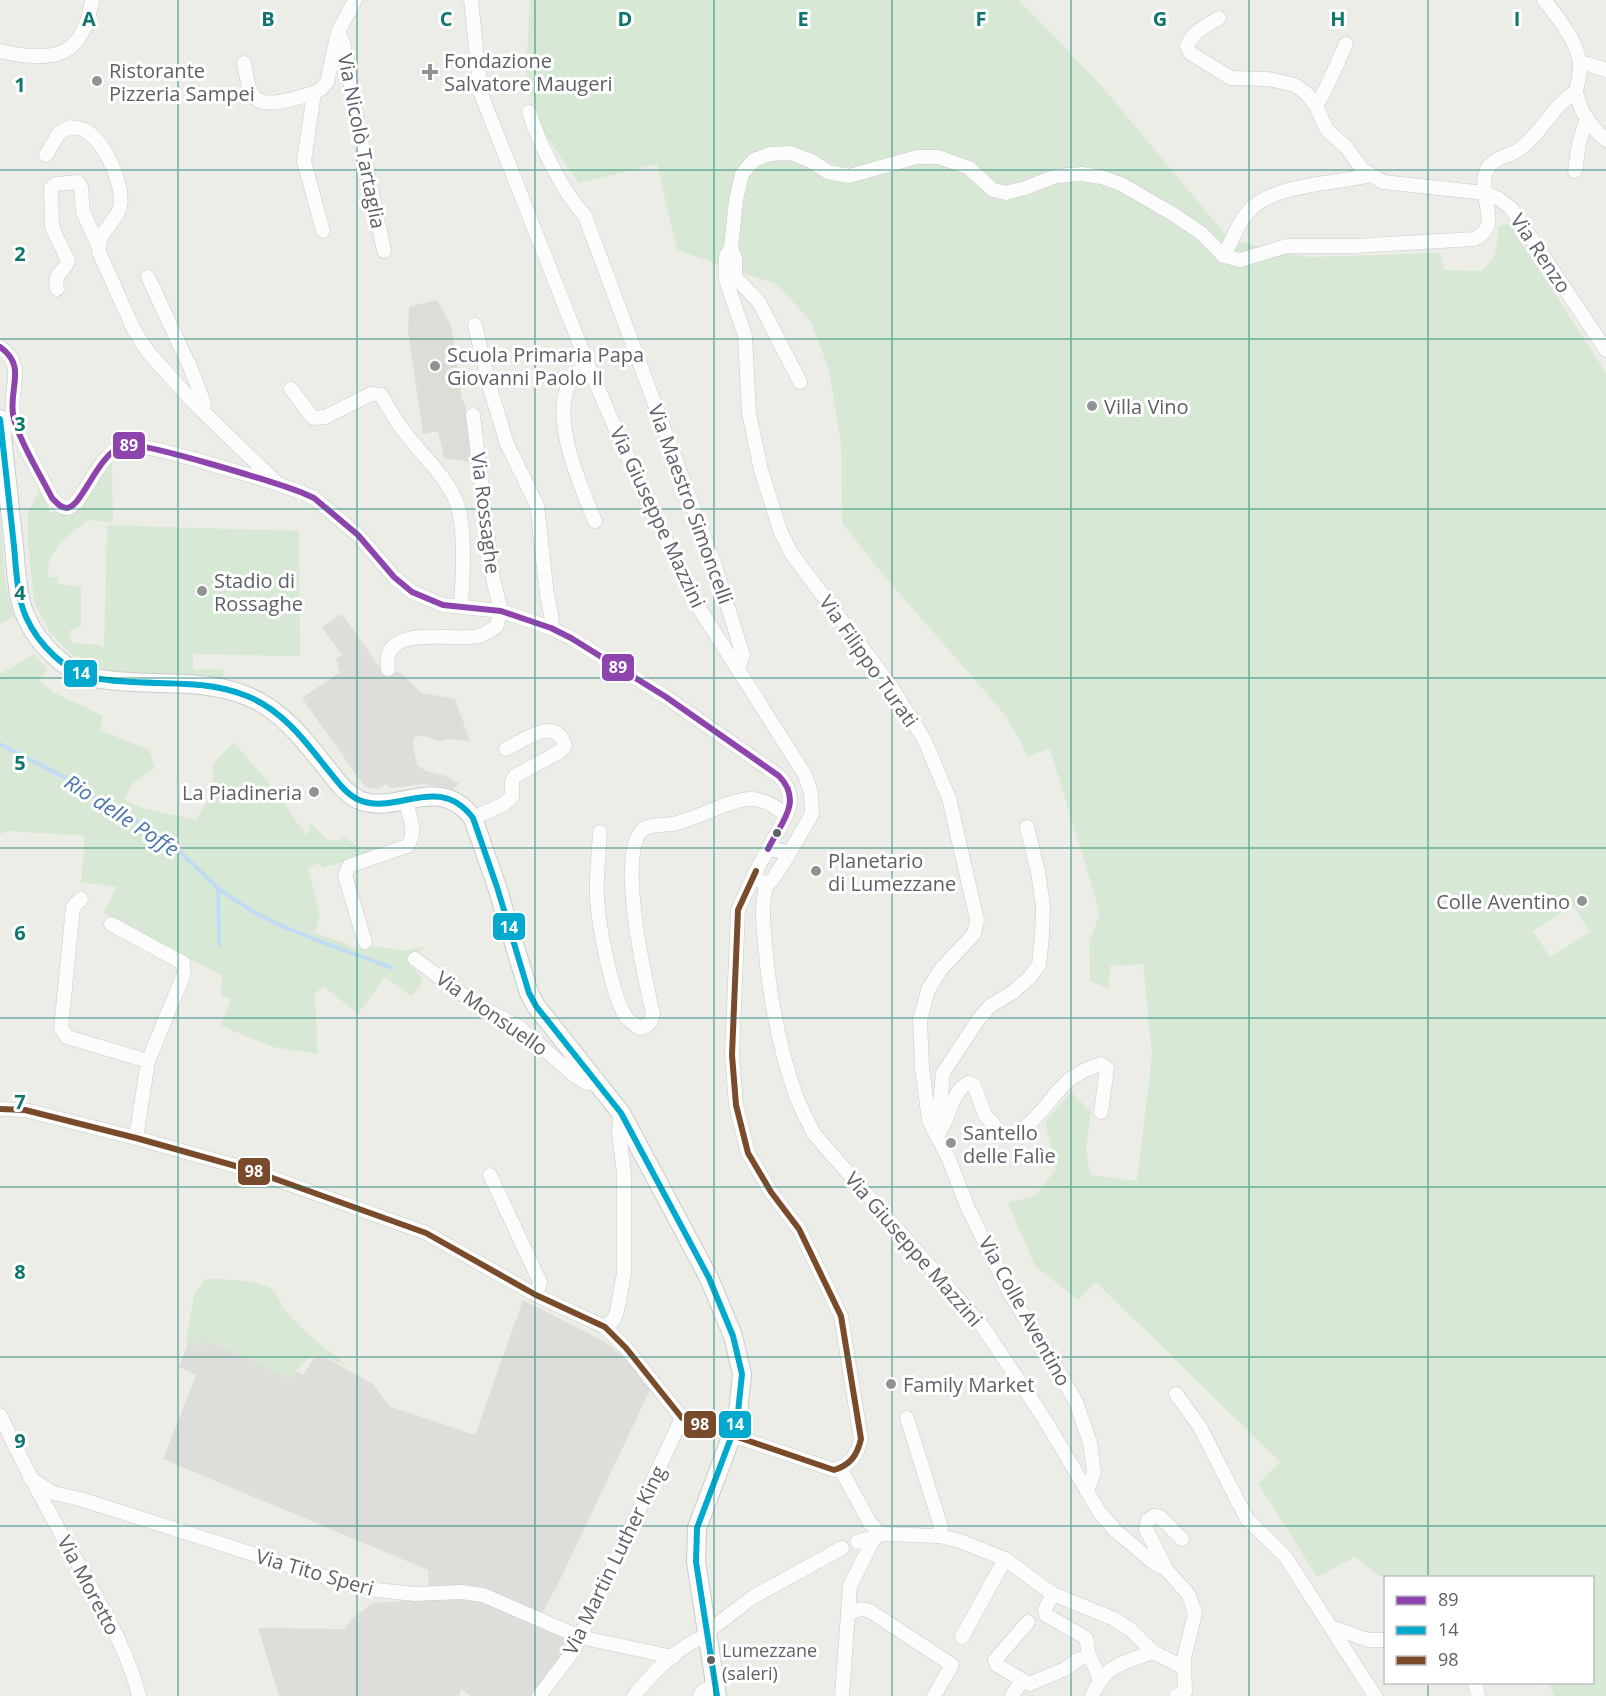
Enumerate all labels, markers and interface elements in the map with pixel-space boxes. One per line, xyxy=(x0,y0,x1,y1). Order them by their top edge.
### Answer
text: A xyxy=(82,5,96,32)
text: B xyxy=(261,5,275,32)
text: C xyxy=(440,5,453,32)
text: D xyxy=(618,5,632,32)
text: E xyxy=(797,5,809,32)
text: F xyxy=(976,5,986,32)
text: G xyxy=(1153,5,1167,32)
text: H xyxy=(1330,5,1346,32)
text: I xyxy=(1514,5,1520,32)
place label: Fondazione Salvatore Maugeri xyxy=(444,47,613,97)
street label: Via Nicolò Tartaglia xyxy=(332,51,392,231)
place label: Ristorante Pizzeria Sampei xyxy=(109,57,255,107)
marker: Fondazione Salvatore Maugeri xyxy=(421,63,439,81)
text: 1 xyxy=(14,71,26,98)
marker: Ristorante Pizzeria Sampei xyxy=(90,74,104,88)
street label: Via Renzo xyxy=(1504,208,1578,298)
text: 2 xyxy=(14,240,26,267)
place label: Scuola Primaria Papa Giovanni Paolo II xyxy=(447,341,644,391)
marker: Scuola Primaria Papa Giovanni Paolo II xyxy=(428,359,442,373)
place label: Villa Vino xyxy=(1104,393,1189,420)
marker: Villa Vino xyxy=(1085,399,1099,413)
street label: Via Maestro Simoncelli xyxy=(642,400,740,608)
text: 3 xyxy=(14,410,26,437)
street label: Via Giuseppe Mazzini xyxy=(604,422,712,612)
line badge: 89 xyxy=(112,431,146,460)
text: 89 xyxy=(120,434,138,456)
street label: Via Rossaghe xyxy=(465,451,507,575)
place label: Stadio di Rossaghe xyxy=(214,567,303,617)
text: 4 xyxy=(14,579,26,606)
marker: Stadio di Rossaghe xyxy=(195,584,209,598)
street label: Via Filippo Turati xyxy=(813,590,925,732)
line badge: 89 xyxy=(601,653,635,682)
text: 89 xyxy=(609,656,627,678)
line badge: 14 xyxy=(63,659,98,688)
text: 14 xyxy=(72,662,90,684)
text: 5 xyxy=(14,749,26,776)
water label: Rio delle Poffe xyxy=(59,768,185,862)
place label: La Piadineria xyxy=(182,779,302,806)
marker: La Piadineria xyxy=(307,785,321,799)
unlabelled marker xyxy=(771,827,783,839)
place label: Planetario di Lumezzane xyxy=(828,847,956,897)
marker: Planetario di Lumezzane xyxy=(809,864,823,878)
place label: Colle Aventino xyxy=(1436,888,1570,915)
marker: Colle Aventino xyxy=(1575,894,1589,908)
line badge: 14 xyxy=(492,912,526,941)
text: 14 xyxy=(500,916,518,938)
text: 6 xyxy=(14,919,26,946)
street label: Via Monsuello xyxy=(431,964,553,1062)
text: 7 xyxy=(14,1088,26,1115)
place label: Santello delle Falìe xyxy=(963,1119,1056,1169)
marker: Santello delle Falìe xyxy=(944,1136,958,1150)
line badge: 98 xyxy=(237,1157,271,1186)
text: 98 xyxy=(245,1160,263,1182)
street label: Via Giuseppe Mazzini xyxy=(839,1166,989,1332)
street label: Via Colle Aventino xyxy=(973,1231,1077,1391)
text: 8 xyxy=(14,1258,26,1285)
place label: Family Market xyxy=(903,1371,1034,1398)
marker: Family Market xyxy=(884,1377,898,1391)
line badge: 98 xyxy=(683,1410,717,1439)
line badge: 14 xyxy=(718,1410,752,1439)
text: 98 xyxy=(691,1413,709,1435)
text: 14 xyxy=(726,1413,744,1435)
text: 9 xyxy=(14,1427,26,1454)
street label: Via Martin Luther King xyxy=(556,1461,672,1659)
street label: Via Moretto xyxy=(51,1531,127,1639)
street label: Via Tito Speri xyxy=(253,1542,377,1602)
legend xyxy=(1384,1576,1594,1684)
text: 89 xyxy=(1438,1587,1459,1611)
text: 14 xyxy=(1438,1617,1459,1641)
place label: Lumezzane (saleri) xyxy=(722,1638,817,1685)
text: 98 xyxy=(1438,1647,1459,1671)
marker: Lumezzane (saleri) xyxy=(705,1654,717,1666)

